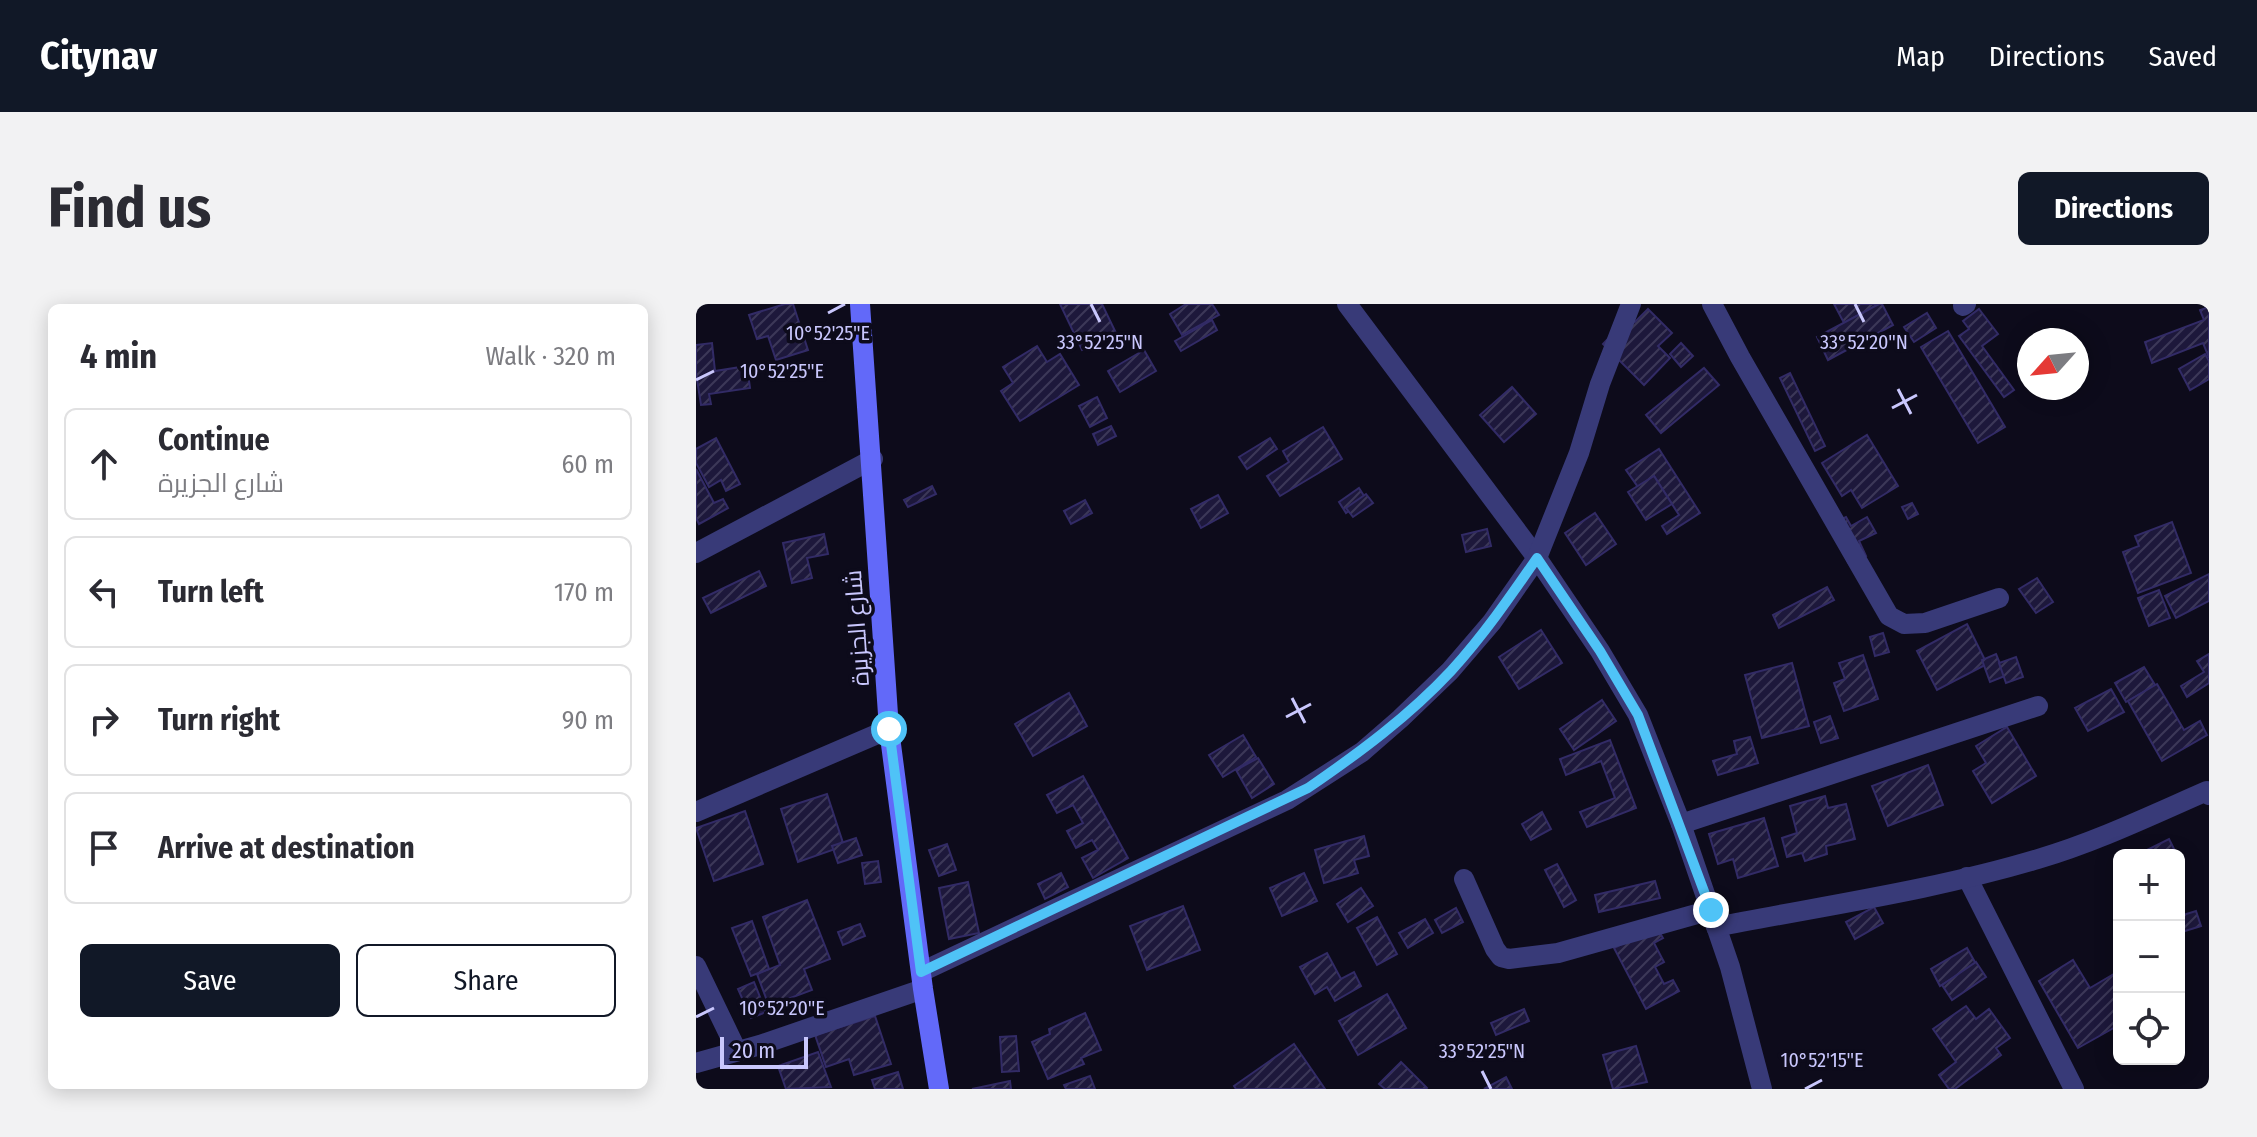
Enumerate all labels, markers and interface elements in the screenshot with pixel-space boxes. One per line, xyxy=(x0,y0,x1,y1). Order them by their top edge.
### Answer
text: Citynav xyxy=(40,33,157,79)
text: Map xyxy=(1896,40,1945,73)
text: Directions xyxy=(1989,40,2105,73)
text: Saved xyxy=(2149,40,2217,73)
button: Directions xyxy=(2018,172,2209,245)
text: Find us xyxy=(48,175,211,242)
text: 10°52'25"E xyxy=(786,321,870,345)
north arrow xyxy=(2017,328,2089,400)
text: 33°52'25"N xyxy=(1057,330,1143,354)
text: 33°52'20"N xyxy=(1820,330,1908,354)
text: 4 min xyxy=(80,336,157,377)
text: Walk · 320 m xyxy=(485,341,616,372)
text: 10°52'25"E xyxy=(740,359,824,383)
text: Continue xyxy=(158,422,270,458)
icon: ahead xyxy=(82,442,126,486)
text: 60 m xyxy=(561,449,614,480)
text: شارع الجزيرة xyxy=(158,468,284,499)
street label: شارع الجزيرة xyxy=(839,569,877,687)
icon: left xyxy=(82,570,126,614)
text: Turn left xyxy=(158,574,264,610)
text: 170 m xyxy=(554,577,614,608)
icon: right xyxy=(82,698,126,742)
text: Turn right xyxy=(158,702,280,738)
text: 90 m xyxy=(562,705,614,736)
route start xyxy=(871,711,907,747)
icon: arrive xyxy=(82,826,126,870)
text: Arrive at destination xyxy=(158,830,415,866)
map controls xyxy=(2113,849,2185,1065)
button: + xyxy=(2113,849,2185,921)
route end xyxy=(1693,892,1729,928)
button: − xyxy=(2113,921,2185,993)
button: Save xyxy=(80,944,340,1017)
button: Share xyxy=(356,944,616,1017)
button: locate xyxy=(2113,993,2185,1065)
text: 10°52'20"E xyxy=(739,996,825,1020)
scale bar xyxy=(720,1033,808,1069)
text: 20 m xyxy=(732,1037,775,1064)
text: 33°52'25"N xyxy=(1439,1039,1525,1063)
text: 10°52'15"E xyxy=(1781,1048,1863,1072)

